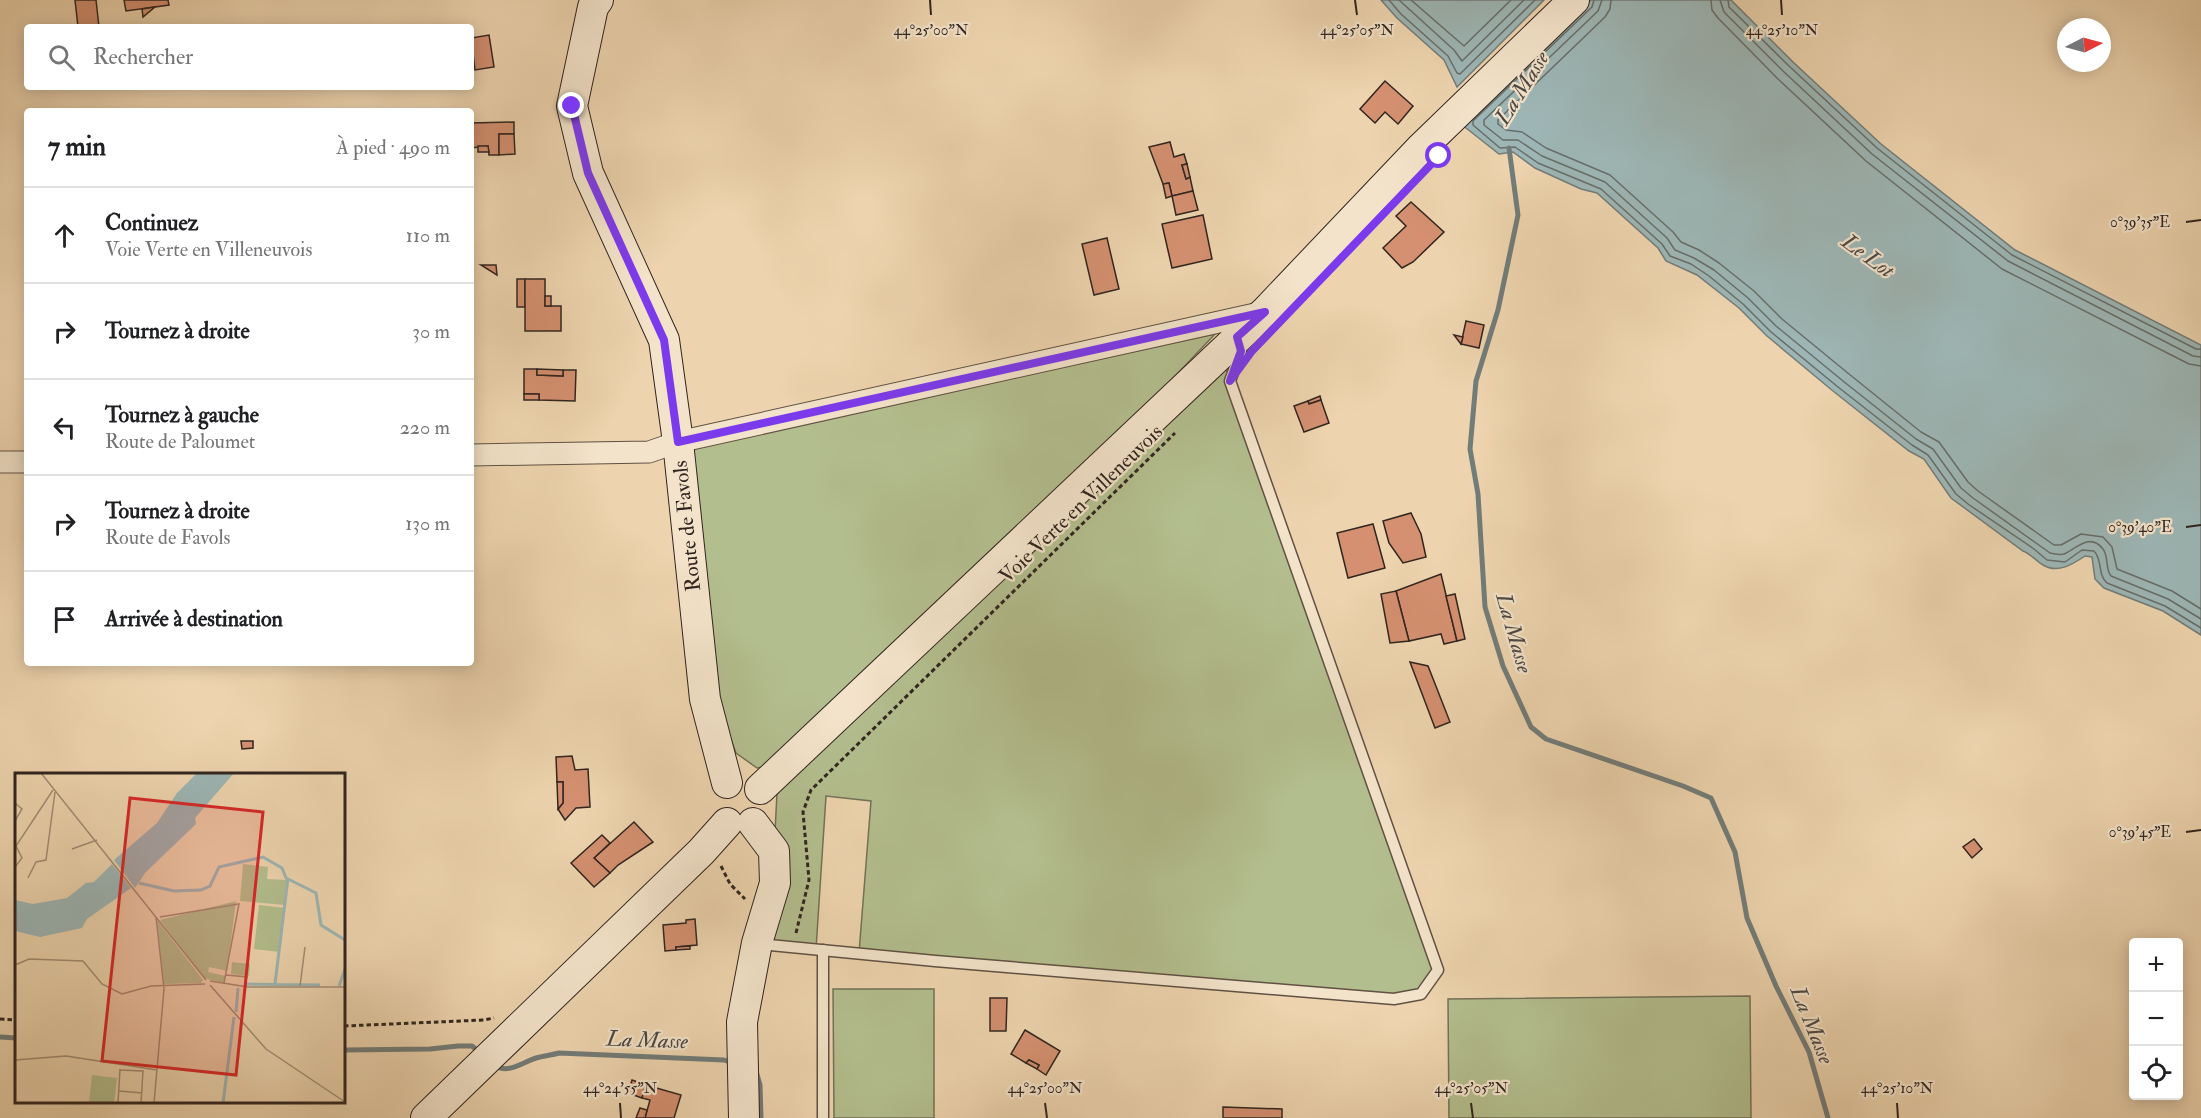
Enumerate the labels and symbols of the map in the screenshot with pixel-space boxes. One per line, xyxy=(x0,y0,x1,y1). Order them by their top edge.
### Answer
north arrow xyxy=(2057,18,2111,72)
text: 44°25'00"N xyxy=(894,21,969,40)
text: 44°25'05"N xyxy=(1320,21,1394,40)
text: 44°25'10"N xyxy=(1746,21,1819,40)
water label: La Masse xyxy=(1488,45,1556,131)
route end xyxy=(558,92,584,118)
route start xyxy=(1425,142,1451,168)
text: 0°39'35"E xyxy=(2110,213,2170,232)
water label: Le Lot xyxy=(1835,227,1901,285)
street label: Voie Verte en Villeneuvois xyxy=(993,419,1169,589)
street label: Route de Favols xyxy=(667,459,707,593)
text: 0°39'40"E xyxy=(2108,518,2172,537)
water label: La Masse xyxy=(1489,589,1539,677)
inset map xyxy=(15,773,345,1103)
text: 0°39'45"E xyxy=(2109,823,2171,842)
water label: La Masse xyxy=(1783,981,1841,1069)
water label: La Masse xyxy=(605,1025,689,1055)
text: 44°24'55"N xyxy=(583,1079,658,1098)
text: 44°25'00"N xyxy=(1008,1079,1083,1098)
text: 44°25'05"N xyxy=(1434,1079,1508,1098)
text: 44°25'10"N xyxy=(1861,1079,1934,1098)

